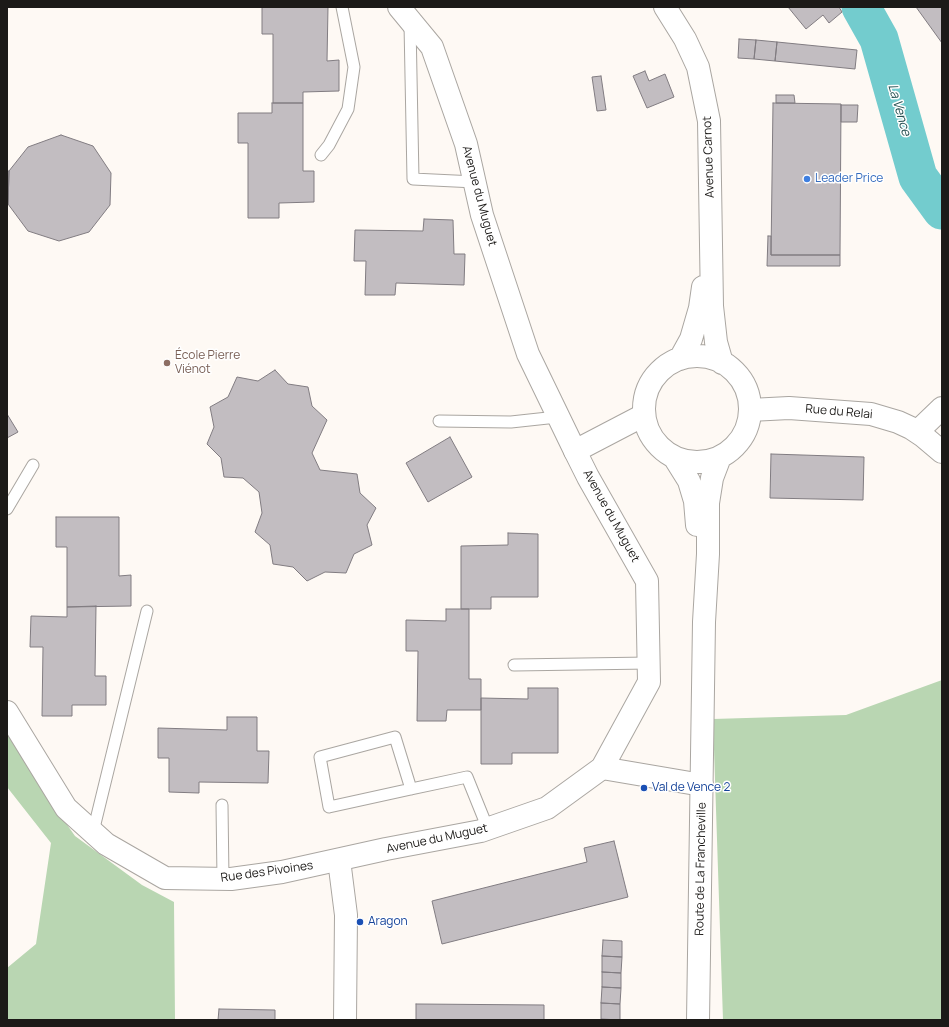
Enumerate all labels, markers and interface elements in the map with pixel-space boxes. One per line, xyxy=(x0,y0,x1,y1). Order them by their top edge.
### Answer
water label: La Vence xyxy=(884,82,914,138)
street label: Avenue Carnot xyxy=(700,116,718,198)
street label: Avenue du Muguet xyxy=(459,144,499,248)
place label: Leader Price xyxy=(815,172,883,186)
marker: Leader Price xyxy=(802,174,812,184)
place label: École Pierre Viénot xyxy=(175,349,240,377)
marker: École Pierre Viénot xyxy=(162,358,172,368)
street label: Rue du Relai xyxy=(805,402,873,422)
street label: Avenue du Muguet xyxy=(580,467,642,565)
place label: Val de Vence 2 xyxy=(652,781,730,795)
marker: Val de Vence 2 xyxy=(639,783,649,793)
street label: Route de La Francheville xyxy=(693,802,709,936)
street label: Avenue du Muguet xyxy=(385,821,489,857)
street label: Rue des Pivoines xyxy=(220,858,314,886)
place label: Aragon xyxy=(368,915,408,929)
marker: Aragon xyxy=(355,917,365,927)

